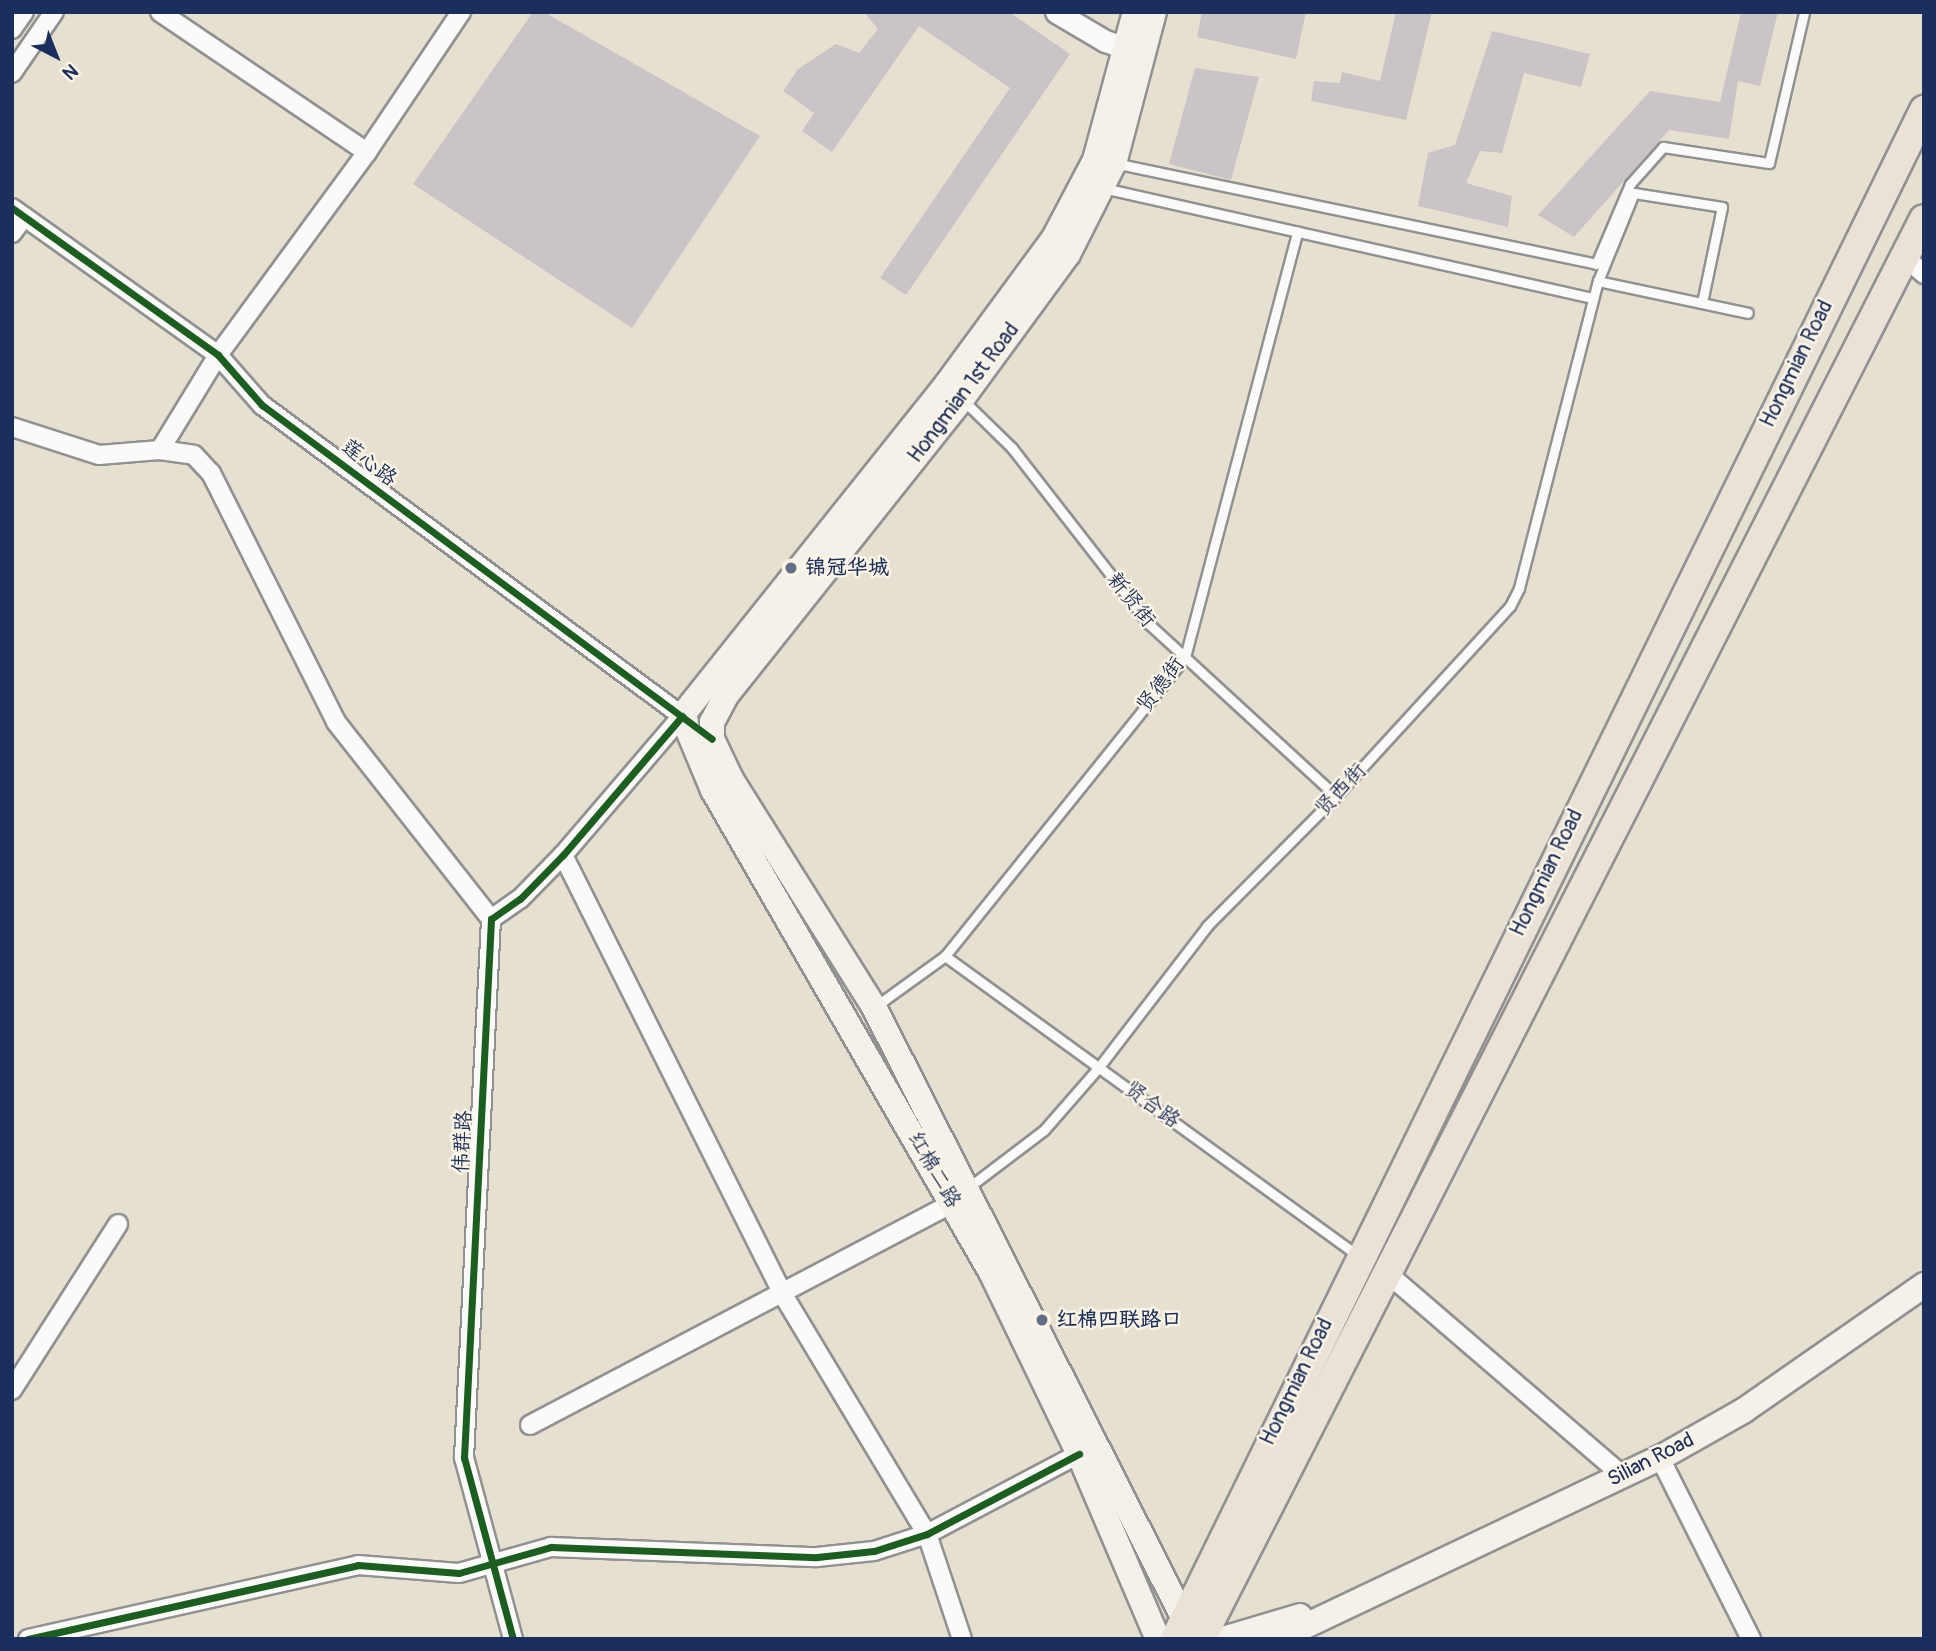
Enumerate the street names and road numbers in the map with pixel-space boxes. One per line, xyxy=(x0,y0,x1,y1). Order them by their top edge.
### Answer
street label: Hongmian Road xyxy=(1755,296,1839,432)
street label: Hongmian 1st Road xyxy=(903,318,1025,468)
street label: 莲心路 xyxy=(336,434,402,492)
street label: 新贤街 xyxy=(1101,568,1161,632)
street label: 贤德街 xyxy=(1132,652,1190,718)
street label: 贤西街 xyxy=(1310,758,1372,822)
street label: Hongmian Road xyxy=(1505,805,1589,941)
street label: 贤合路 xyxy=(1119,1076,1185,1134)
street label: 伟群路 xyxy=(449,1110,477,1174)
street label: 红棉二路 xyxy=(902,1127,966,1213)
street label: Hongmian Road xyxy=(1255,1314,1339,1450)
street label: Silian Road xyxy=(1603,1427,1699,1493)

